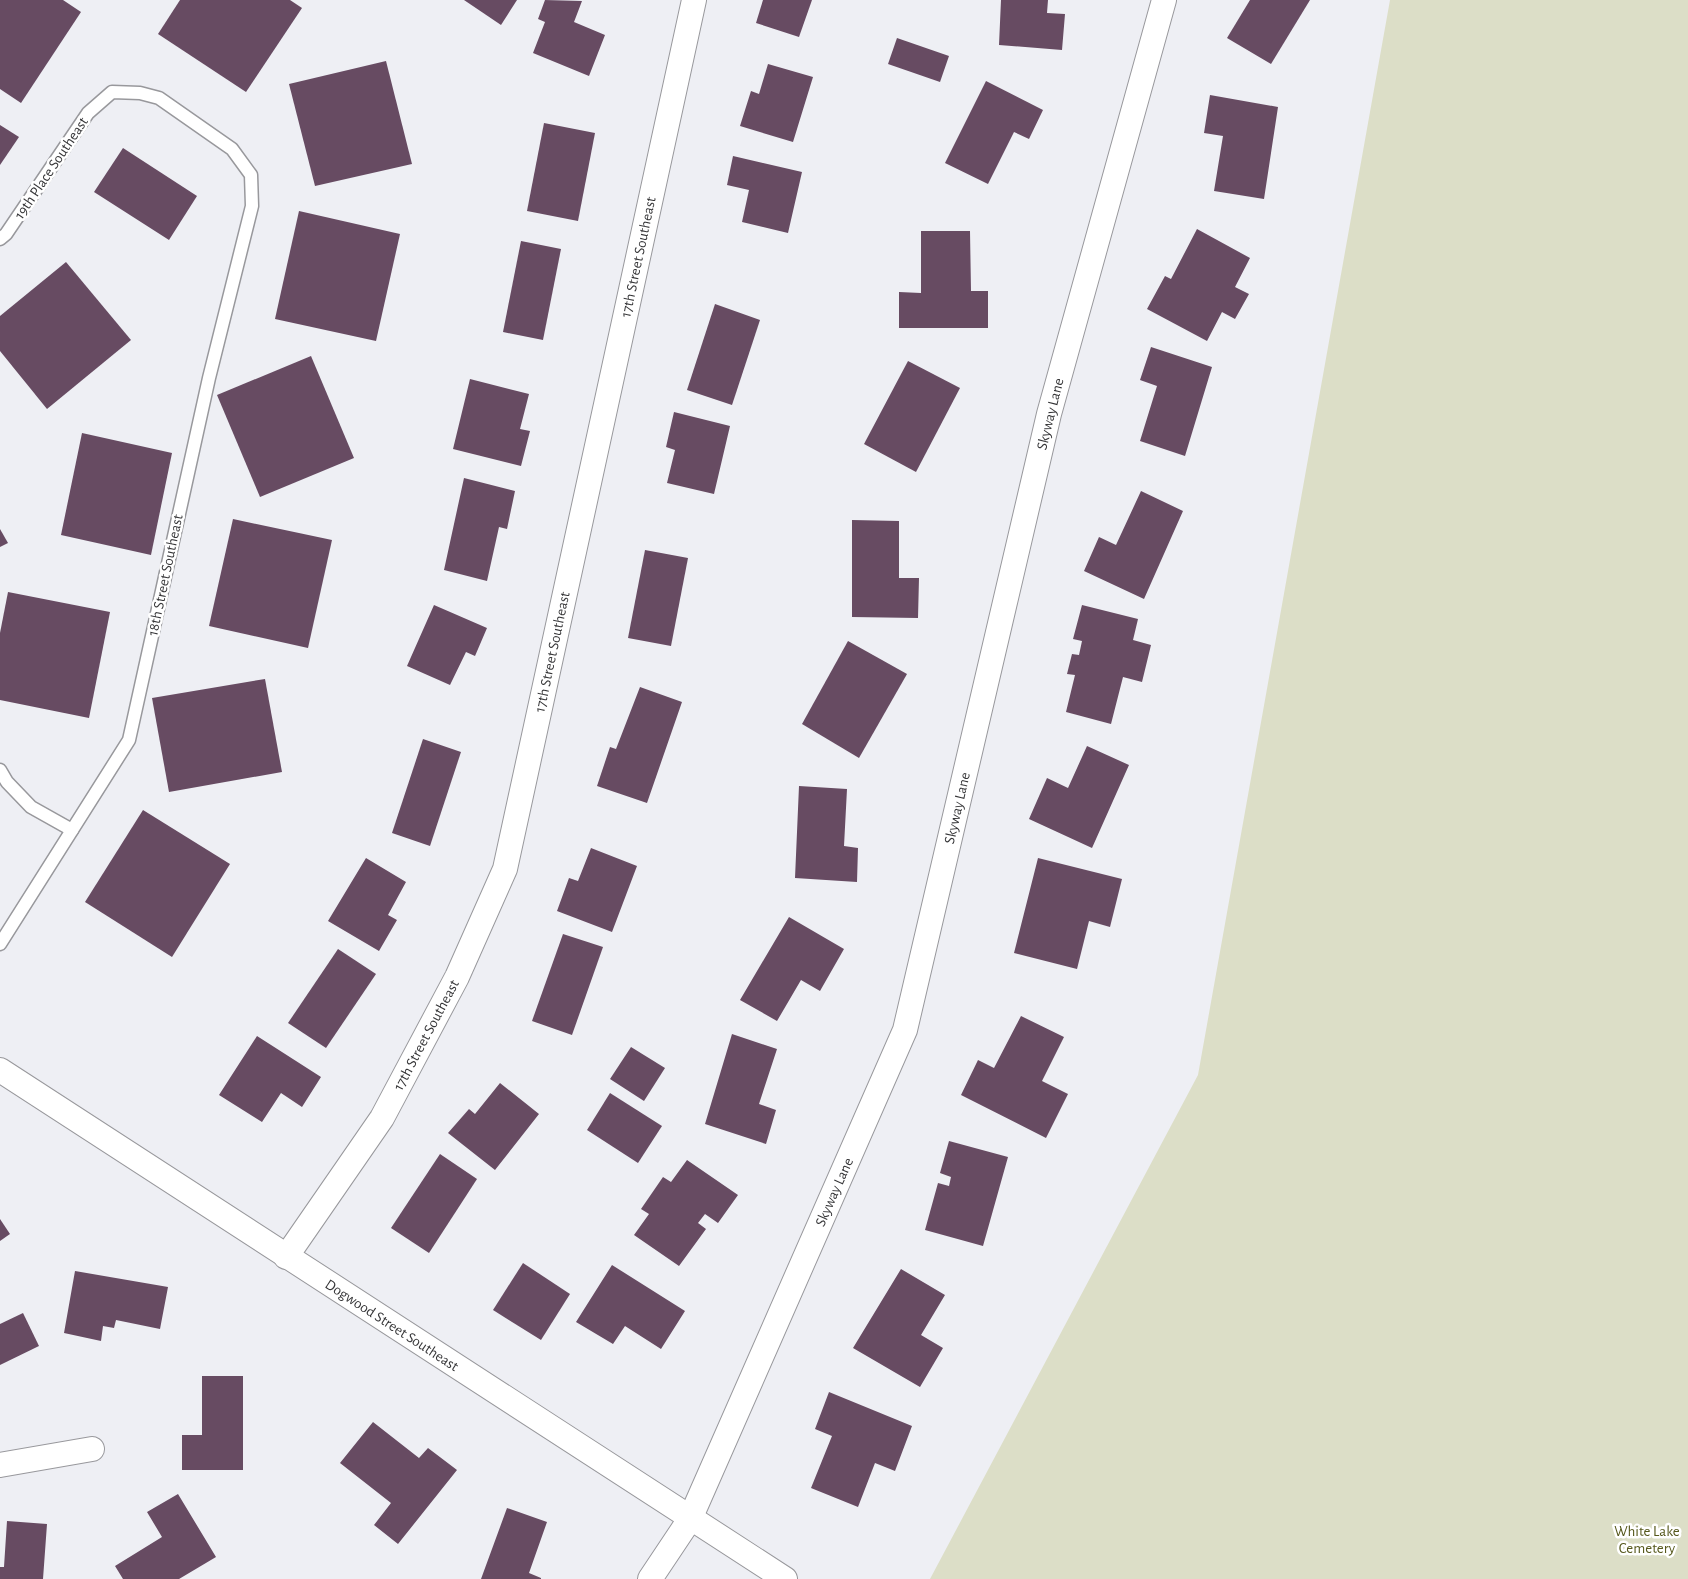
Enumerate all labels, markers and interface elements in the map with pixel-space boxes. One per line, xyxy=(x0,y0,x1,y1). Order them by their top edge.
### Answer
street label: 19th Place Southeast xyxy=(12,114,91,222)
street label: 17th Street Southeast xyxy=(618,195,659,319)
street label: Skyway Lane xyxy=(1034,377,1067,452)
street label: 18th Street Southeast xyxy=(145,513,186,637)
street label: 17th Street Southeast xyxy=(532,590,573,714)
street label: Skyway Lane xyxy=(942,771,973,846)
street label: 17th Street Southeast xyxy=(391,977,462,1093)
street label: Skyway Lane xyxy=(813,1156,856,1229)
street label: Dogwood Street Southeast xyxy=(322,1277,461,1374)
park label: White Lake Cemetery xyxy=(1614,1524,1680,1556)

